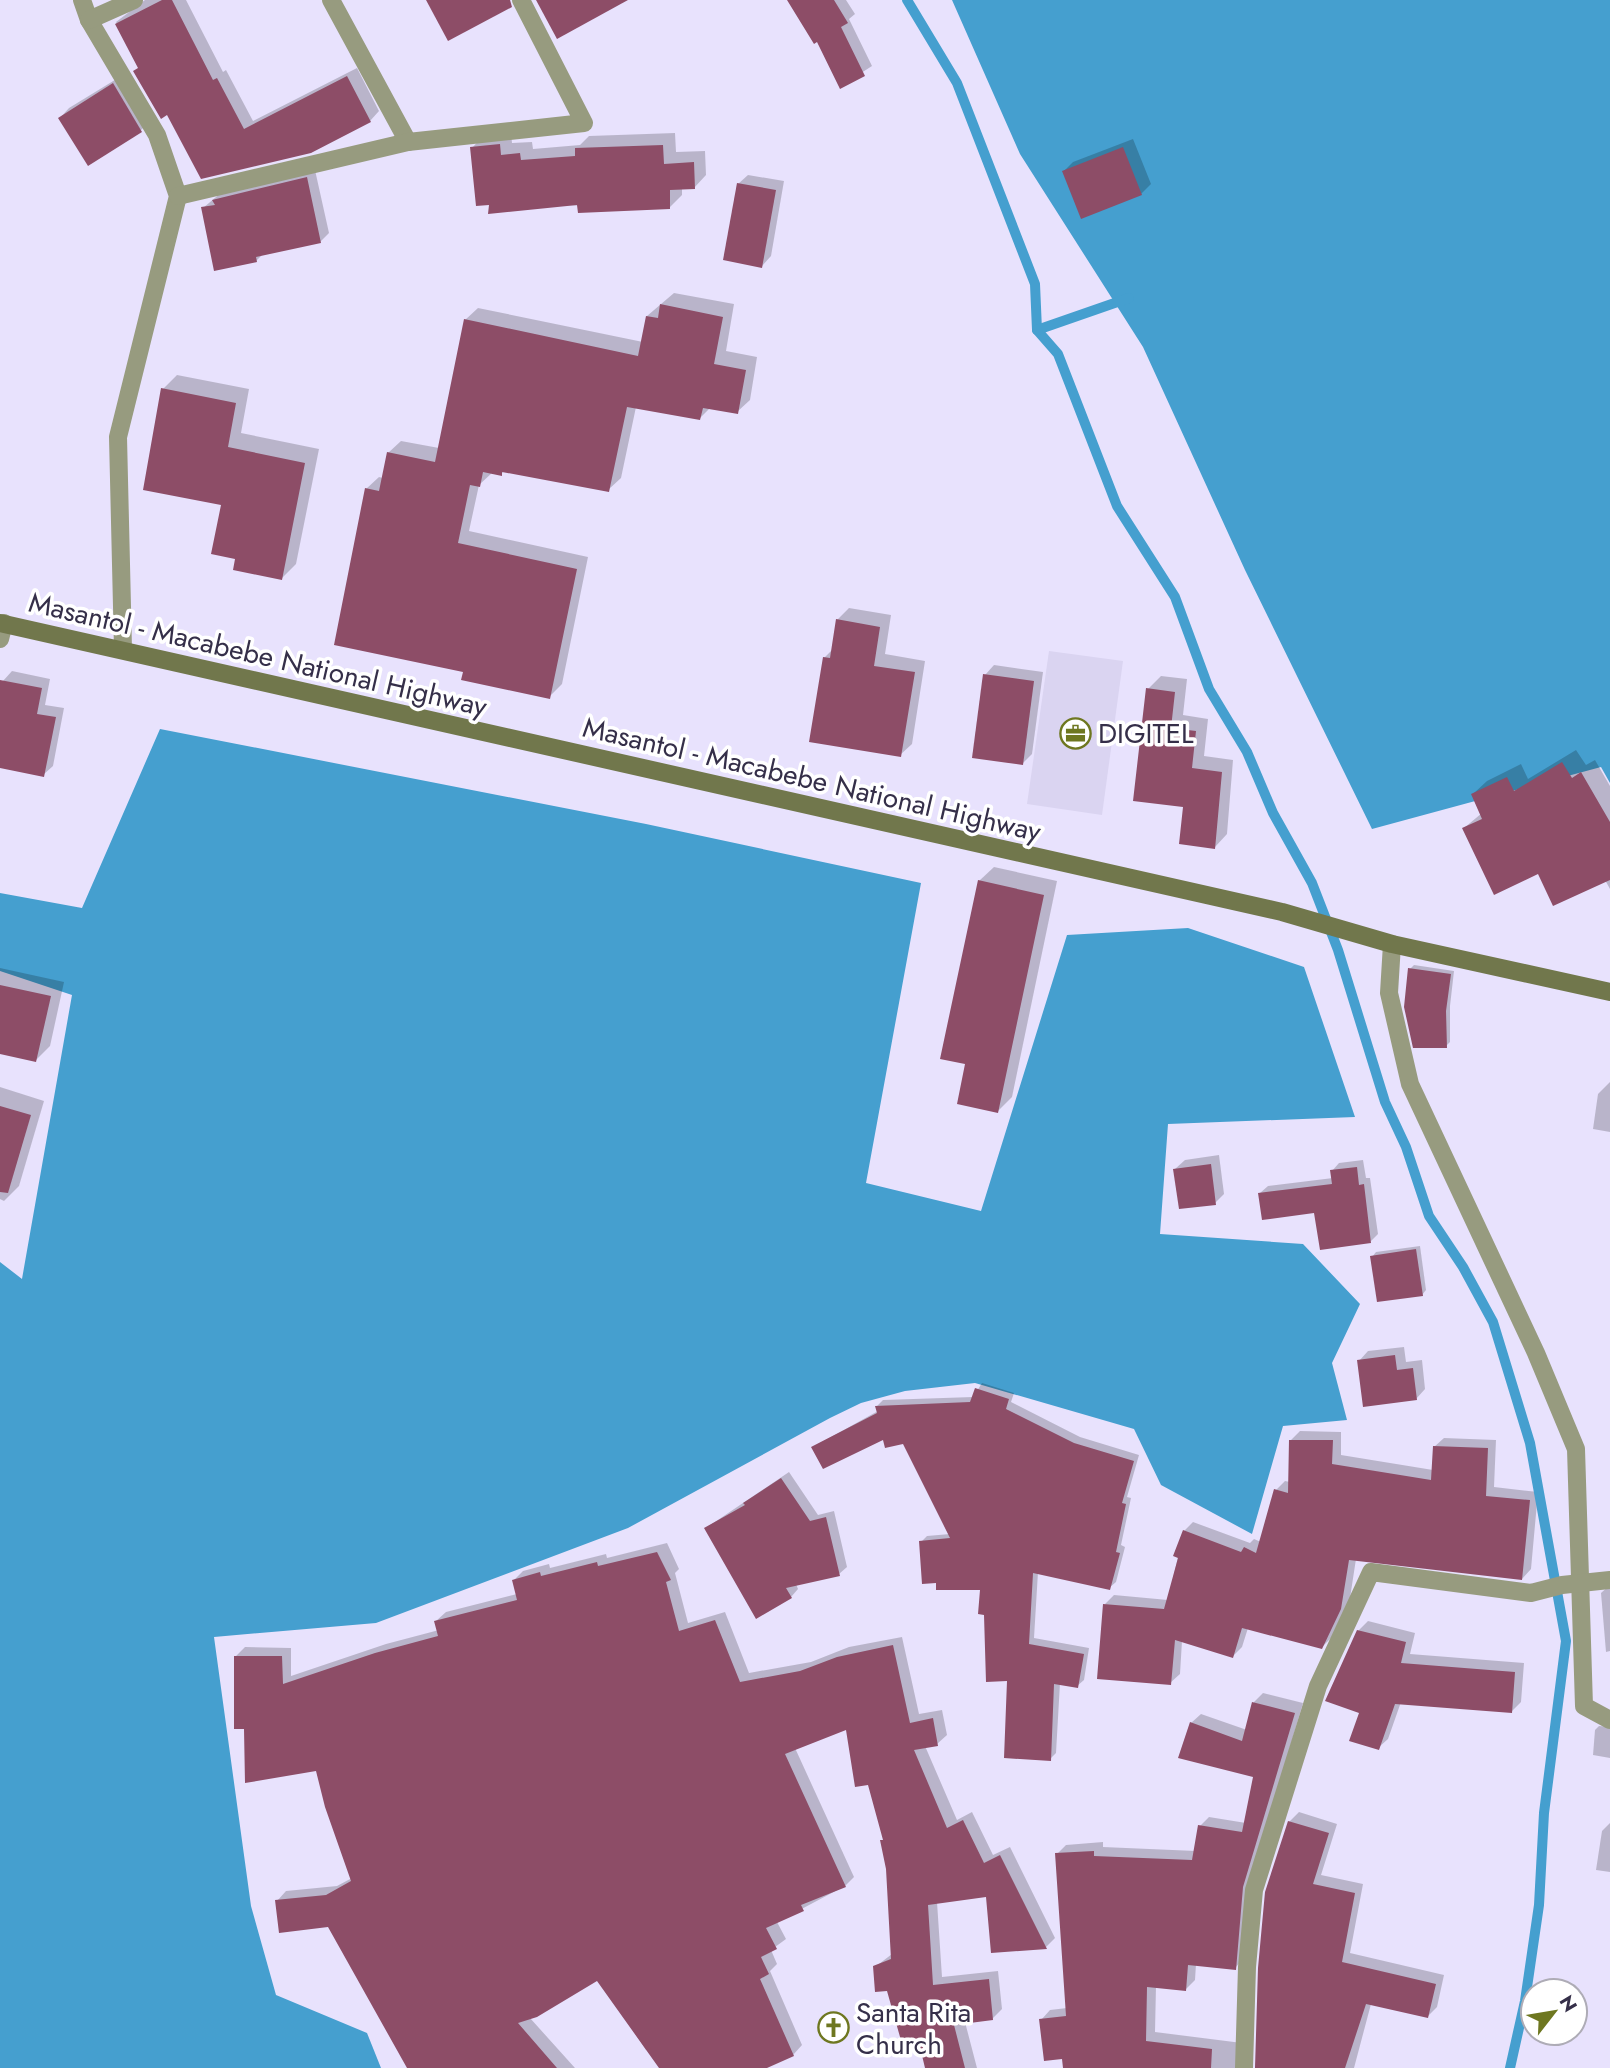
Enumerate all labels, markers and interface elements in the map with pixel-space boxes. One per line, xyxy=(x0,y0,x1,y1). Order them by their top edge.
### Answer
street label: Masantol - Macabebe National Highway xyxy=(25,582,492,727)
street label: Masantol - Macabebe National Highway xyxy=(579,707,1046,852)
place label: DIGITEL xyxy=(1098,713,1194,754)
office icon: DIGITEL xyxy=(1058,716,1092,750)
north arrow xyxy=(1519,1977,1589,2047)
text: N xyxy=(1553,1990,1584,2017)
place label: Santa Rita Church xyxy=(856,1992,971,2065)
church icon: Santa Rita Church xyxy=(816,2011,850,2045)

